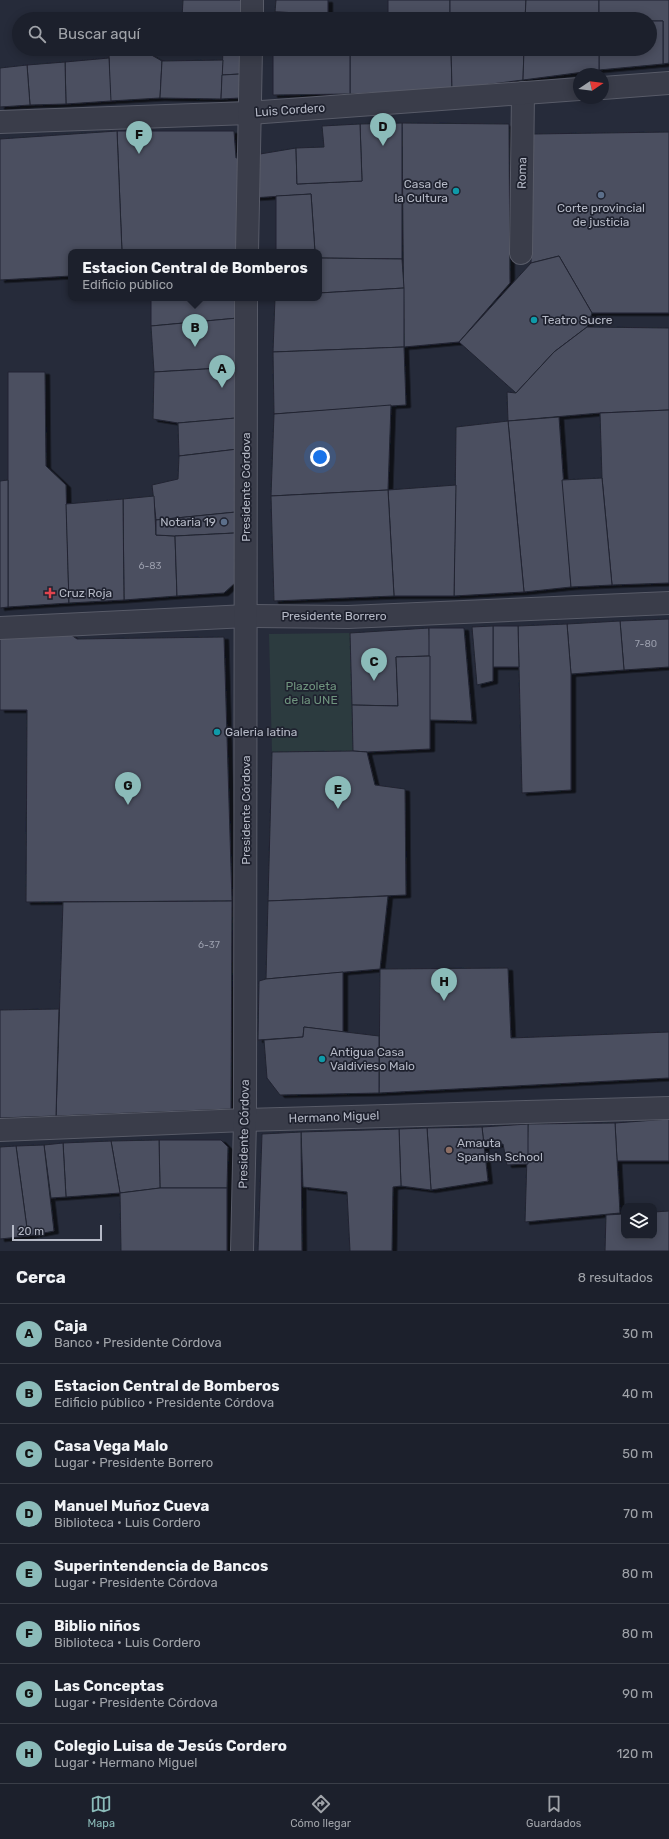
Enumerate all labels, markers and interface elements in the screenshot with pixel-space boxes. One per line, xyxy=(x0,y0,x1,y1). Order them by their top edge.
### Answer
search box xyxy=(12,12,657,56)
icon: search xyxy=(26,23,48,45)
text: Buscar aquí xyxy=(58,25,140,43)
north arrow xyxy=(573,68,609,104)
street label: Luis Cordero xyxy=(254,101,326,119)
pin: D xyxy=(370,113,396,146)
pin: F xyxy=(126,121,152,154)
street label: Roma xyxy=(515,157,529,189)
place label: Casa de la Cultura xyxy=(394,177,448,205)
marker: Casa de la Cultura xyxy=(451,186,461,196)
marker: Corte provincial de justicia xyxy=(596,190,606,200)
place label: Corte provincial de justicia xyxy=(557,201,645,229)
popup xyxy=(68,249,322,301)
text: Estacion Central de Bomberos xyxy=(82,259,308,277)
text: Edificio público xyxy=(82,277,173,292)
place label: Teatro Sucre xyxy=(542,313,613,327)
pin: B xyxy=(182,314,208,347)
marker: Teatro Sucre xyxy=(529,315,539,325)
pin: A xyxy=(209,355,235,388)
street label: Presidente Córdova xyxy=(239,432,253,542)
your location xyxy=(310,447,330,467)
place label: Notaria 19 xyxy=(160,515,216,529)
marker: Notaria 19 xyxy=(219,517,229,527)
house number: 6-83 xyxy=(138,560,162,572)
place label: Cruz Roja xyxy=(59,586,112,600)
marker: Cruz Roja xyxy=(44,587,56,599)
street label: Presidente Borrero xyxy=(281,609,387,623)
house number: 7-80 xyxy=(635,638,657,650)
pin: C xyxy=(361,648,387,681)
park label: Plazoleta de la UNE xyxy=(284,679,338,707)
place label: Galeria latina xyxy=(225,725,297,739)
marker: Galeria latina xyxy=(212,727,222,737)
street label: Presidente Córdova xyxy=(239,755,253,865)
pin: G xyxy=(115,772,141,805)
pin: E xyxy=(325,776,351,809)
house number: 6-37 xyxy=(198,939,220,951)
pin: H xyxy=(431,968,457,1001)
place label: Antigua Casa Valdivieso Malo xyxy=(330,1045,415,1073)
marker: Antigua Casa Valdivieso Malo xyxy=(317,1054,327,1064)
street label: Presidente Córdova xyxy=(236,1079,252,1189)
street label: Hermano Miguel xyxy=(288,1108,380,1126)
place label: Amauta Spanish School xyxy=(457,1136,543,1164)
marker: Amauta Spanish School xyxy=(444,1145,454,1155)
map controls xyxy=(621,1203,657,1239)
button: layers xyxy=(621,1203,657,1239)
scale bar xyxy=(12,1223,102,1242)
text: 20 m xyxy=(18,1225,44,1238)
text: Cerca xyxy=(16,1267,66,1287)
text: 8 resultados xyxy=(578,1270,653,1285)
text: Caja xyxy=(54,1317,87,1335)
text: A xyxy=(24,1326,34,1341)
text: 30 m xyxy=(622,1326,653,1341)
text: Banco · Presidente Córdova xyxy=(54,1335,222,1350)
text: Estacion Central de Bomberos xyxy=(54,1377,279,1395)
text: B xyxy=(24,1386,34,1401)
text: 40 m xyxy=(622,1386,653,1401)
text: Edificio público · Presidente Córdova xyxy=(54,1395,274,1410)
text: Casa Vega Malo xyxy=(54,1437,168,1455)
text: C xyxy=(24,1446,34,1461)
text: 50 m xyxy=(622,1446,653,1461)
text: Lugar · Presidente Borrero xyxy=(54,1455,213,1470)
text: Manuel Muñoz Cueva xyxy=(54,1497,209,1515)
text: D xyxy=(24,1506,34,1521)
text: 70 m xyxy=(623,1506,653,1521)
text: Biblioteca · Luis Cordero xyxy=(54,1515,201,1530)
text: Superintendencia de Bancos xyxy=(54,1557,268,1575)
text: E xyxy=(25,1566,33,1581)
text: 80 m xyxy=(622,1566,653,1581)
text: Lugar · Presidente Córdova xyxy=(54,1575,218,1590)
text: Biblio niños xyxy=(54,1617,140,1635)
text: F xyxy=(25,1626,33,1641)
text: 80 m xyxy=(622,1626,653,1641)
text: Biblioteca · Luis Cordero xyxy=(54,1635,201,1650)
text: Las Conceptas xyxy=(54,1677,164,1695)
text: G xyxy=(24,1686,34,1701)
text: 90 m xyxy=(622,1686,653,1701)
text: Lugar · Presidente Córdova xyxy=(54,1695,218,1710)
text: Colegio Luisa de Jesús Cordero xyxy=(54,1737,287,1755)
text: H xyxy=(24,1746,34,1761)
text: 120 m xyxy=(617,1746,653,1761)
text: Lugar · Hermano Miguel xyxy=(54,1755,197,1770)
tab: Mapa xyxy=(88,1793,115,1830)
tab: Cómo llegar xyxy=(290,1793,351,1830)
tab: Guardados xyxy=(526,1793,581,1830)

